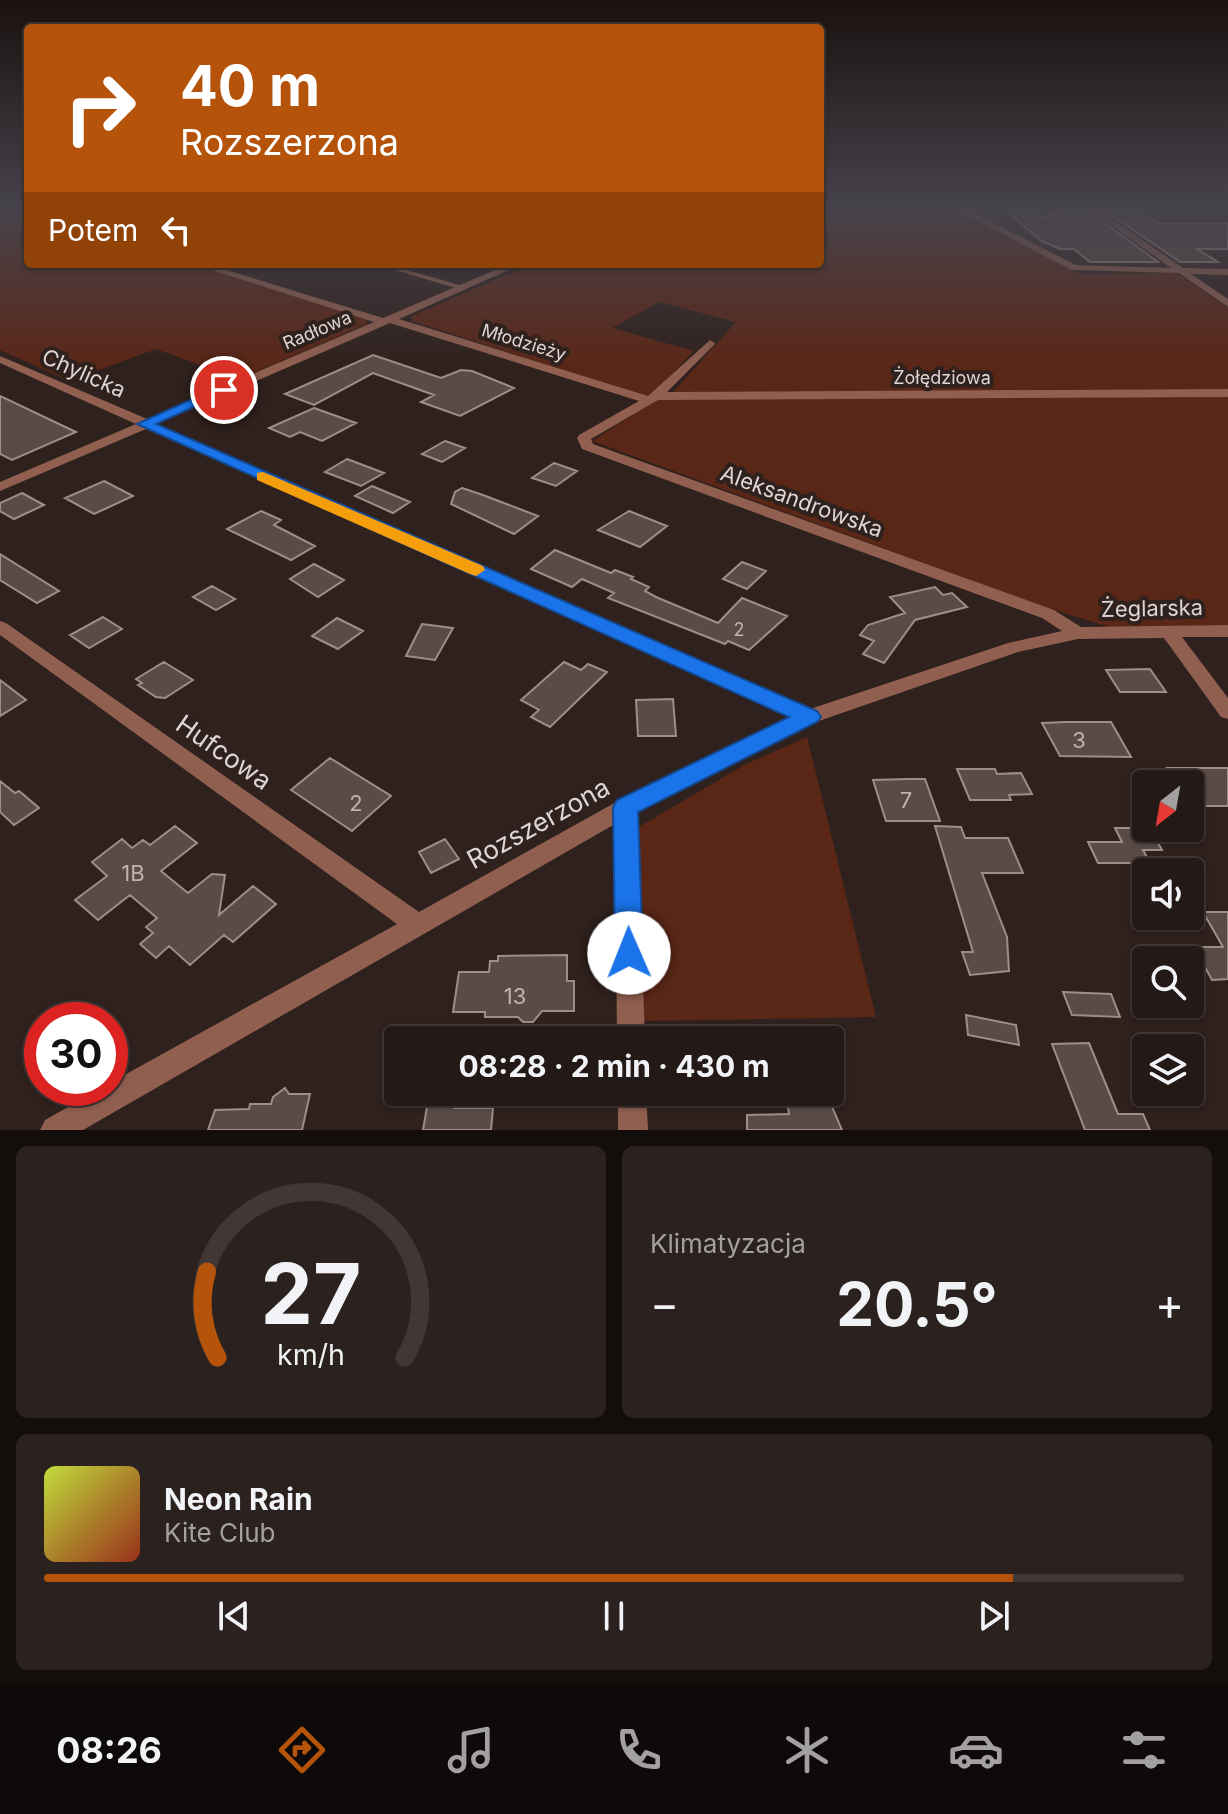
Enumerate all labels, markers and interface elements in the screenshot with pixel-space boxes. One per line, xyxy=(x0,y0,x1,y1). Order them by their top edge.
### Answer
text: 40 m xyxy=(180,52,320,120)
icon: right xyxy=(48,56,152,160)
text: Rozszerzona xyxy=(180,120,399,164)
icon: left xyxy=(154,208,198,252)
text: Potem xyxy=(48,212,138,248)
street label: Radłowa xyxy=(280,306,354,354)
street label: Młodzieży xyxy=(479,319,569,365)
street label: Chylicka xyxy=(38,343,130,403)
pin xyxy=(190,356,258,424)
street label: Żołędziowa xyxy=(893,366,991,388)
icon: arrive xyxy=(202,368,246,412)
street label: Aleksandrowska xyxy=(717,460,887,542)
street label: Żeglarska xyxy=(1101,594,1203,622)
house number: 2 xyxy=(734,619,744,640)
street label: Hufcowa xyxy=(170,708,278,796)
house number: 3 xyxy=(1072,727,1086,753)
north arrow xyxy=(1132,770,1204,842)
map controls xyxy=(1132,770,1204,1106)
street label: Rozszerzona xyxy=(461,771,615,875)
house number: 7 xyxy=(900,787,912,813)
house number: 2 xyxy=(349,790,363,816)
button: sound xyxy=(1132,858,1204,930)
house number: 1B xyxy=(121,860,145,886)
position arrow xyxy=(587,911,671,995)
button: search xyxy=(1132,946,1204,1018)
house number: 13 xyxy=(504,983,526,1009)
speed limit sign: 30 xyxy=(24,1002,128,1106)
button: layers xyxy=(1132,1034,1204,1106)
text: 08:28 · 2 min · 430 m xyxy=(458,1048,770,1084)
text: Klimatyzacja xyxy=(650,1228,806,1259)
text: 27 xyxy=(261,1243,361,1344)
text: 20.5° xyxy=(836,1268,998,1340)
text: − xyxy=(650,1277,679,1331)
text: + xyxy=(1155,1277,1184,1331)
text: km/h xyxy=(277,1337,345,1372)
text: Neon Rain xyxy=(164,1481,313,1517)
text: Kite Club xyxy=(164,1517,275,1548)
icon: previous xyxy=(212,1594,256,1638)
icon: pause xyxy=(592,1594,636,1638)
icon: next xyxy=(972,1594,1016,1638)
icon: directions xyxy=(274,1722,330,1778)
icon: music xyxy=(443,1722,499,1778)
icon: phone xyxy=(611,1722,667,1778)
icon: climate xyxy=(779,1722,835,1778)
icon: car xyxy=(948,1722,1004,1778)
icon: filters xyxy=(1116,1722,1172,1778)
text: 08:26 xyxy=(56,1728,162,1772)

